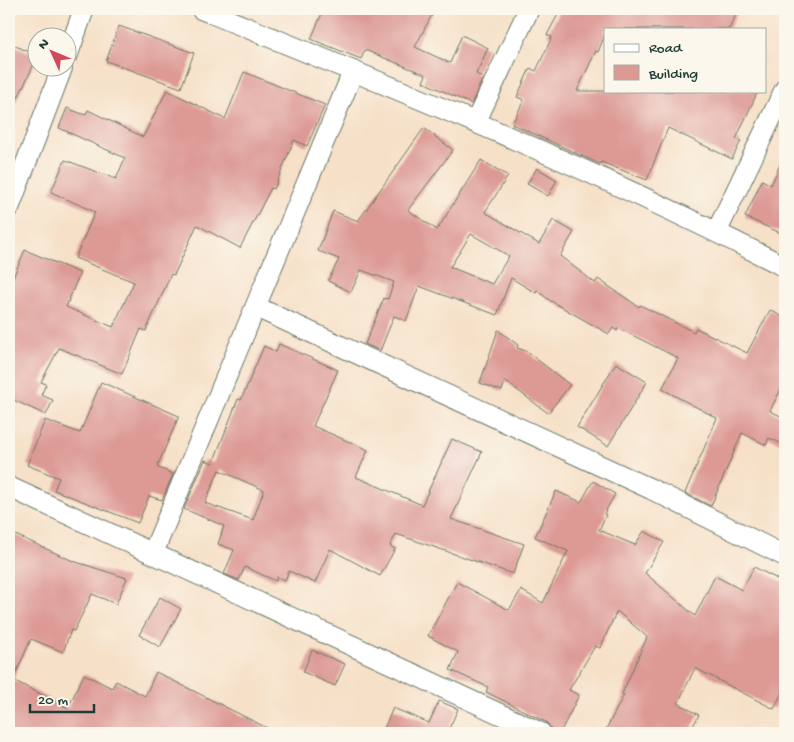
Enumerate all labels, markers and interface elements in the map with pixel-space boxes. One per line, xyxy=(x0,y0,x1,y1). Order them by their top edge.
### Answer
north arrow xyxy=(28,28,78,78)
legend xyxy=(604,28,766,92)
text: N xyxy=(35,36,54,54)
text: Road xyxy=(649,40,683,58)
text: Building xyxy=(648,66,698,84)
scale bar xyxy=(30,682,94,714)
text: 20 m xyxy=(38,692,68,710)

